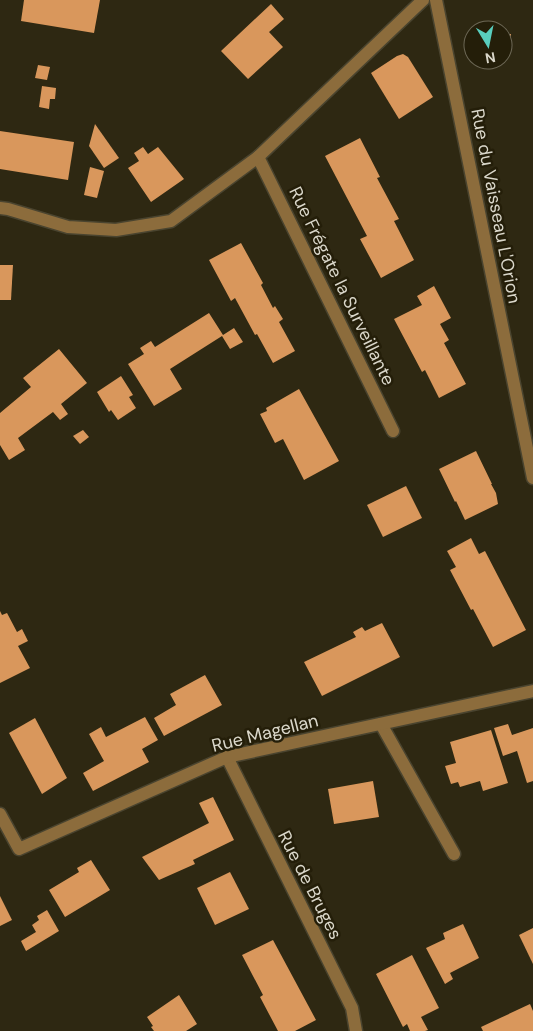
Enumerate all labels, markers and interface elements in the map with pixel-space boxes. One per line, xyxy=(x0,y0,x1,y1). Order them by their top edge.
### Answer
north arrow xyxy=(463,20,513,70)
text: N xyxy=(484,48,497,68)
street label: Rue du Vaisseau L'Orion xyxy=(465,107,527,305)
street label: Rue Frégate la Surveillante xyxy=(283,183,401,389)
street label: Rue Magellan xyxy=(209,708,321,758)
street label: Rue de Bruges xyxy=(272,826,348,944)

